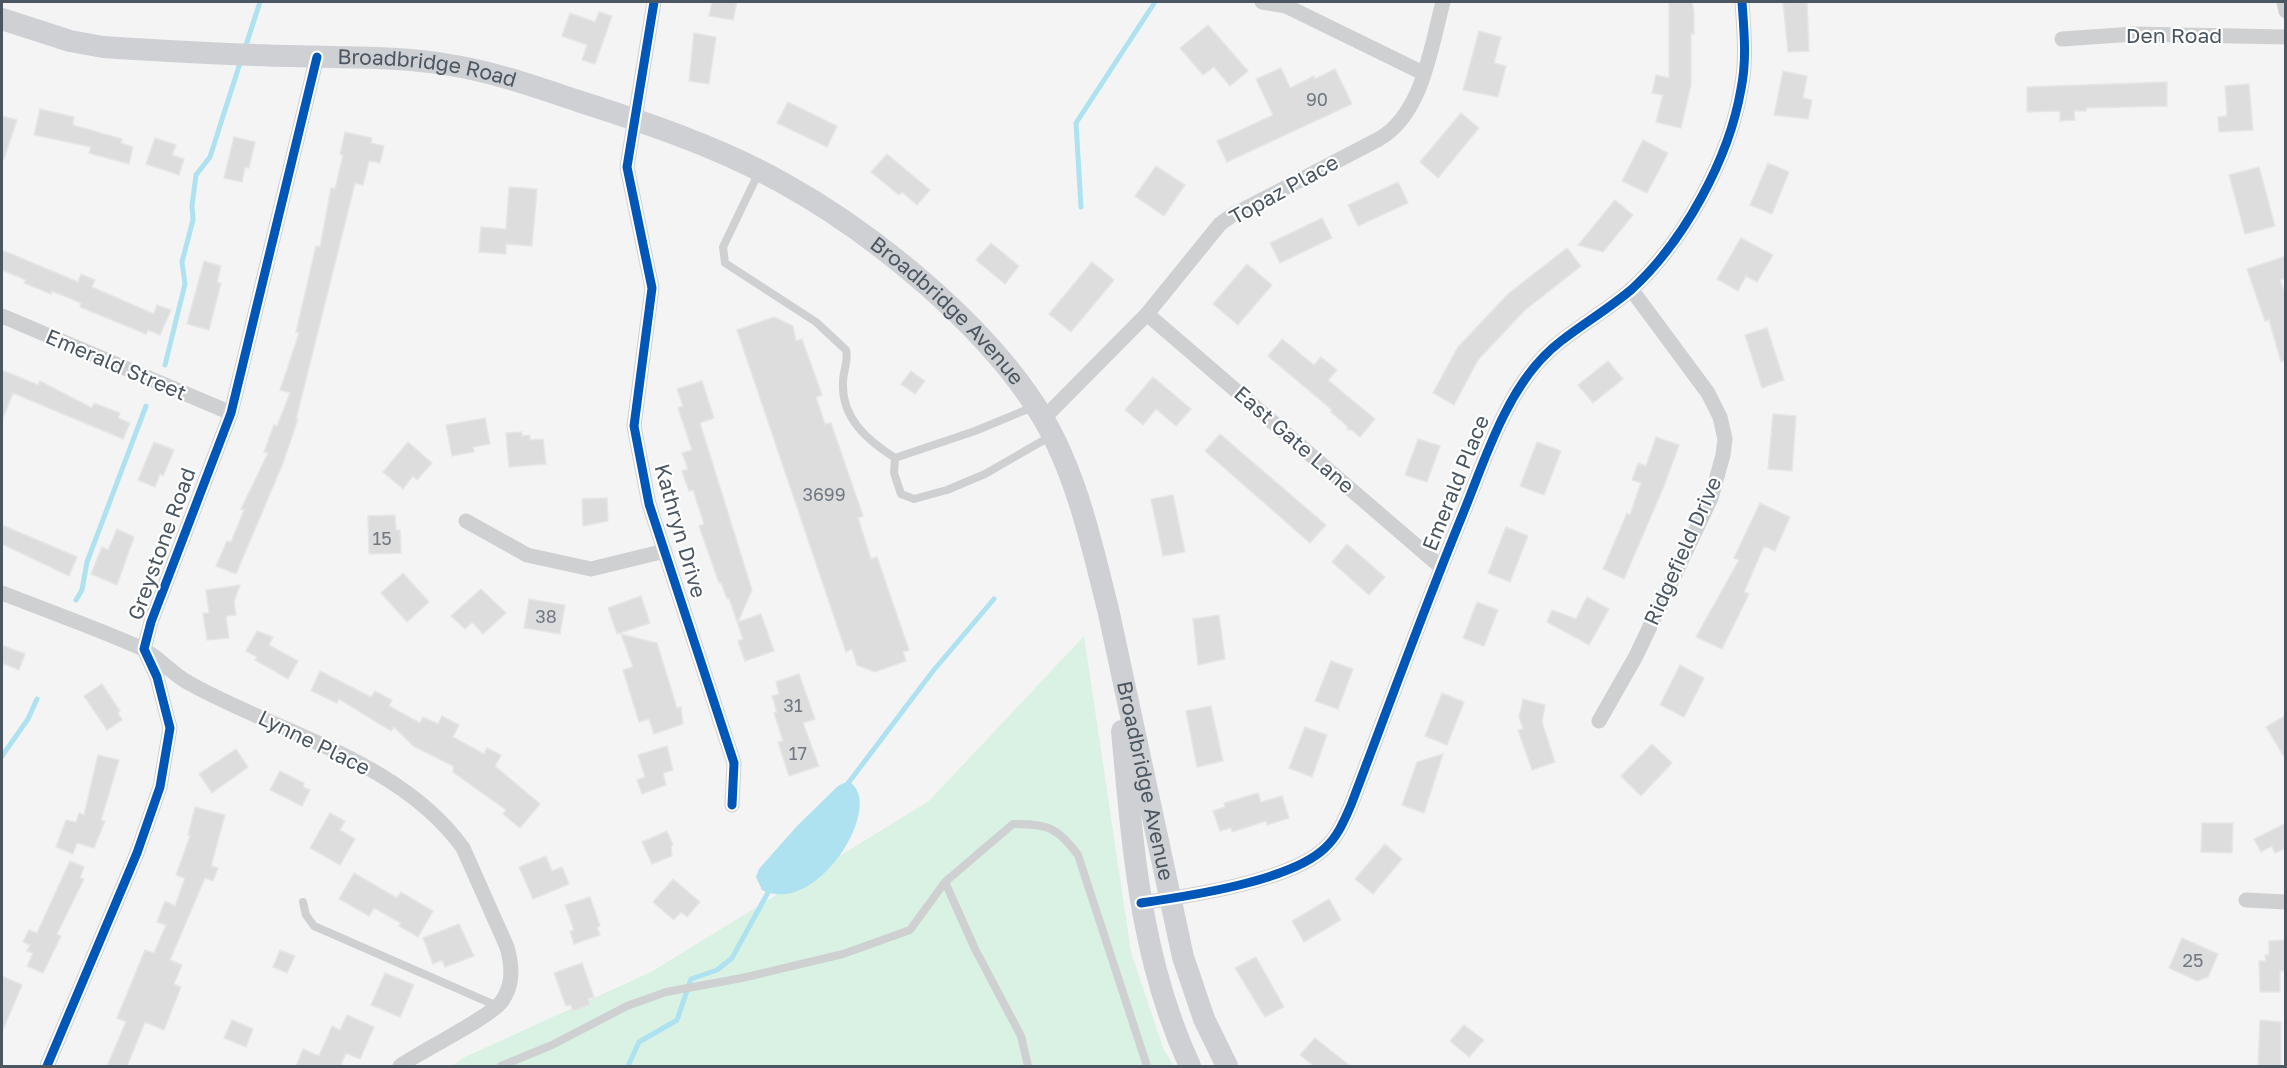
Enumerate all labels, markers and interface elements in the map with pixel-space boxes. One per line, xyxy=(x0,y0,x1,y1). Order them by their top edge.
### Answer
street label: Den Road xyxy=(2126,22,2222,48)
street label: Broadbridge Road xyxy=(337,43,520,92)
house number: 90 xyxy=(1306,88,1328,110)
street label: Topaz Place xyxy=(1225,149,1342,230)
street label: Broadbridge Avenue xyxy=(865,230,1030,390)
street label: Emerald Street xyxy=(42,323,191,405)
street label: East Gate Lane xyxy=(1229,380,1360,498)
street label: Emerald Place xyxy=(1416,411,1494,554)
street label: Kathryn Drive xyxy=(649,461,712,601)
street label: Greystone Road xyxy=(121,464,201,623)
street label: Ridgefield Drive xyxy=(1638,472,1726,629)
house number: 3699 xyxy=(802,483,846,505)
house number: 15 xyxy=(372,527,392,549)
house number: 38 xyxy=(535,605,557,627)
street label: Broadbridge Avenue xyxy=(1112,678,1180,883)
house number: 31 xyxy=(783,694,803,716)
street label: Lynne Place xyxy=(254,704,375,780)
house number: 17 xyxy=(789,742,807,764)
house number: 25 xyxy=(2183,949,2203,971)

